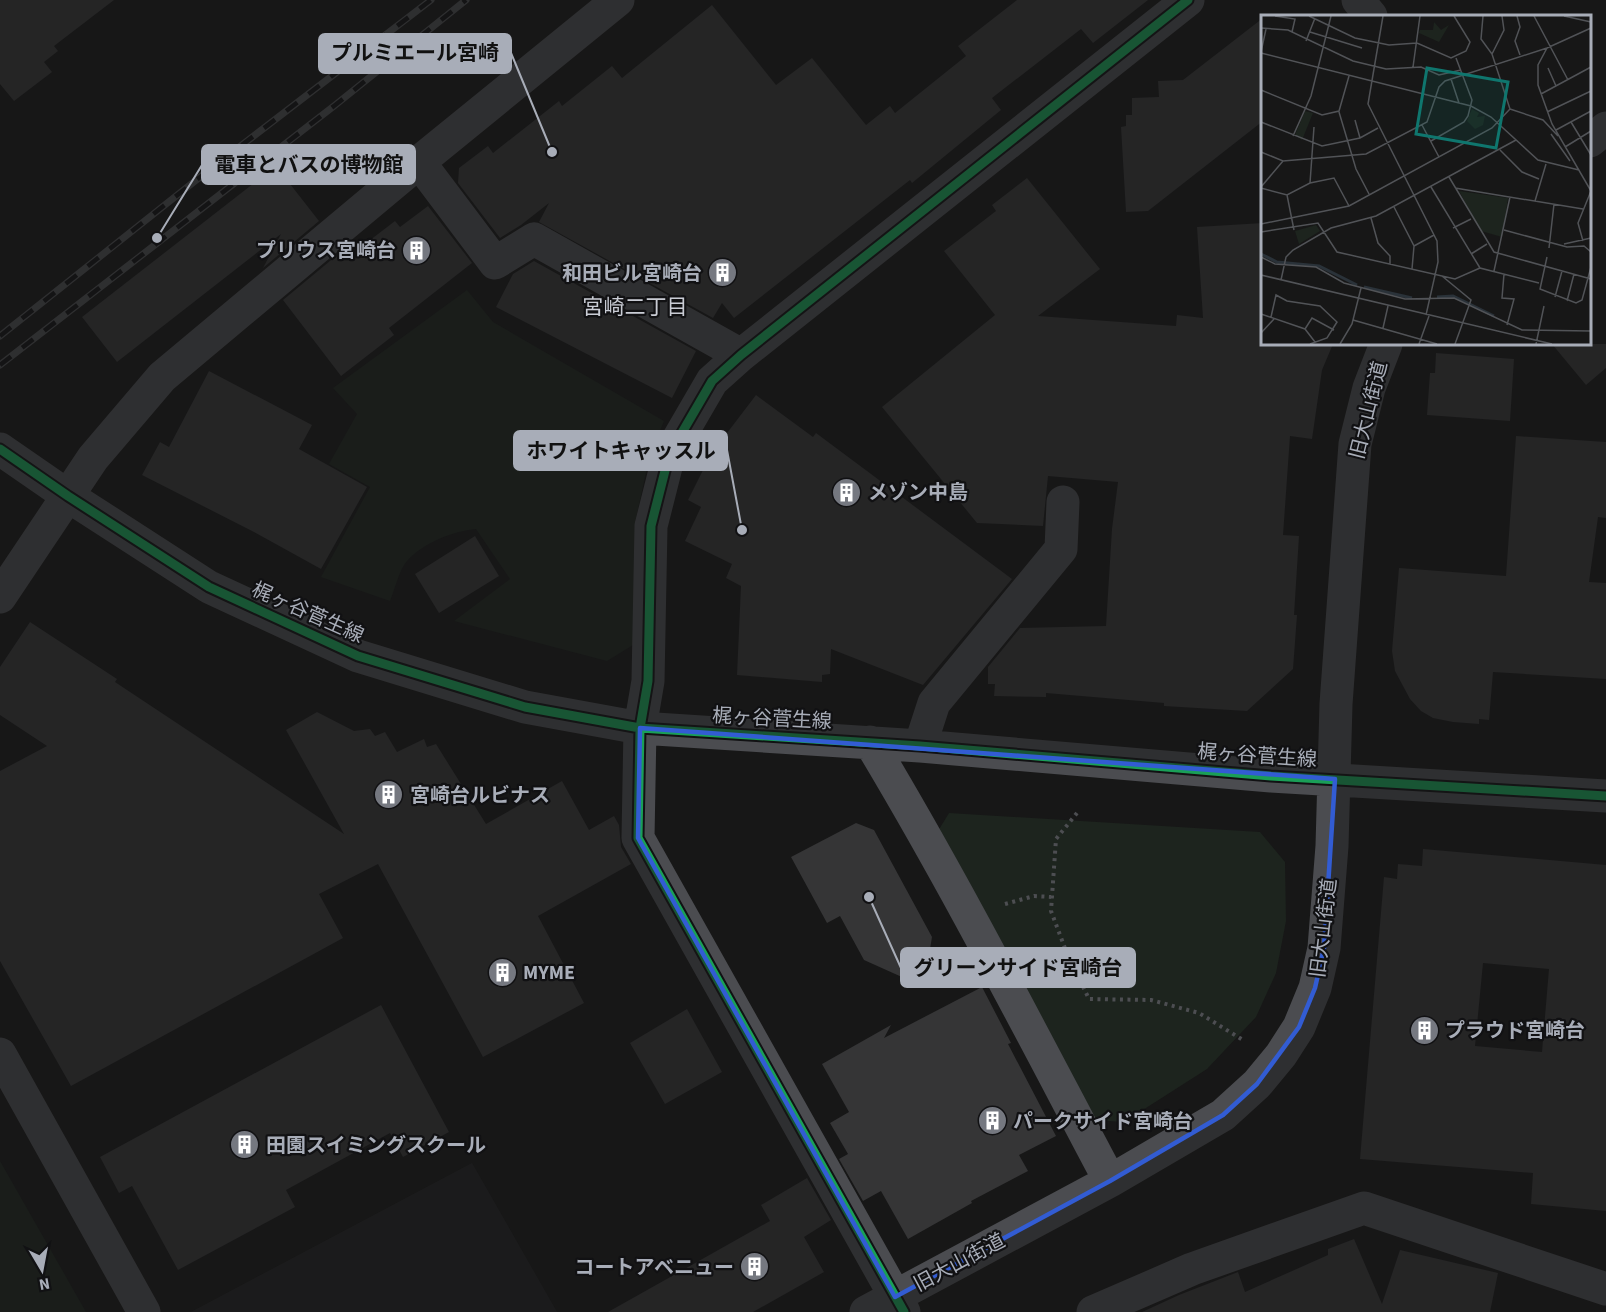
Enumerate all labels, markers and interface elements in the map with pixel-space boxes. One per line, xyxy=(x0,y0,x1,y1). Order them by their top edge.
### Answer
inset map xyxy=(1261,15,1591,345)
callout: プルミエール宮崎 xyxy=(319,34,511,73)
text: プルミエール宮崎 xyxy=(331,38,499,68)
callout: 電車とバスの博物館 xyxy=(202,145,415,184)
text: 電車とバスの博物館 xyxy=(215,150,404,180)
building icon: プリウス宮崎台 xyxy=(401,234,433,266)
place label: プリウス宮崎台 xyxy=(256,237,396,265)
building icon: 和田ビル宮崎台 xyxy=(707,257,739,289)
place label: 和田ビル宮崎台 xyxy=(562,260,702,288)
district label: 宮崎二丁目 xyxy=(583,292,688,322)
street label: 旧大山街道 xyxy=(1343,358,1395,462)
callout: ホワイトキャッスル xyxy=(514,431,727,470)
text: ホワイトキャッスル xyxy=(527,436,716,466)
building icon: メゾン中島 xyxy=(831,476,863,508)
place label: メゾン中島 xyxy=(868,479,968,507)
street label: 梶ヶ谷菅生線 xyxy=(247,576,368,650)
street label: 梶ヶ谷菅生線 xyxy=(711,702,833,736)
street label: 梶ヶ谷菅生線 xyxy=(1196,738,1318,774)
building icon: 宮崎台ルビナス xyxy=(373,779,405,811)
place label: 宮崎台ルビナス xyxy=(410,782,550,810)
street label: 旧大山街道 xyxy=(1304,877,1344,979)
callout: グリーンサイド宮崎台 xyxy=(901,948,1135,987)
text: グリーンサイド宮崎台 xyxy=(914,953,1122,983)
building icon: MYME xyxy=(486,956,518,988)
place label: MYME xyxy=(523,959,575,987)
building icon: プラウド宮崎台 xyxy=(1408,1014,1440,1046)
place label: プラウド宮崎台 xyxy=(1445,1017,1585,1045)
building icon: パークサイド宮崎台 xyxy=(976,1105,1008,1137)
place label: パークサイド宮崎台 xyxy=(1013,1108,1193,1136)
building icon: 田園スイミングスクール xyxy=(229,1129,261,1161)
place label: 田園スイミングスクール xyxy=(266,1132,486,1160)
street label: 旧大山街道 xyxy=(909,1227,1010,1299)
north arrow xyxy=(12,1240,72,1300)
building icon: コートアベニュー xyxy=(739,1251,771,1283)
place label: コートアベニュー xyxy=(574,1254,734,1282)
text: N xyxy=(37,1272,52,1296)

